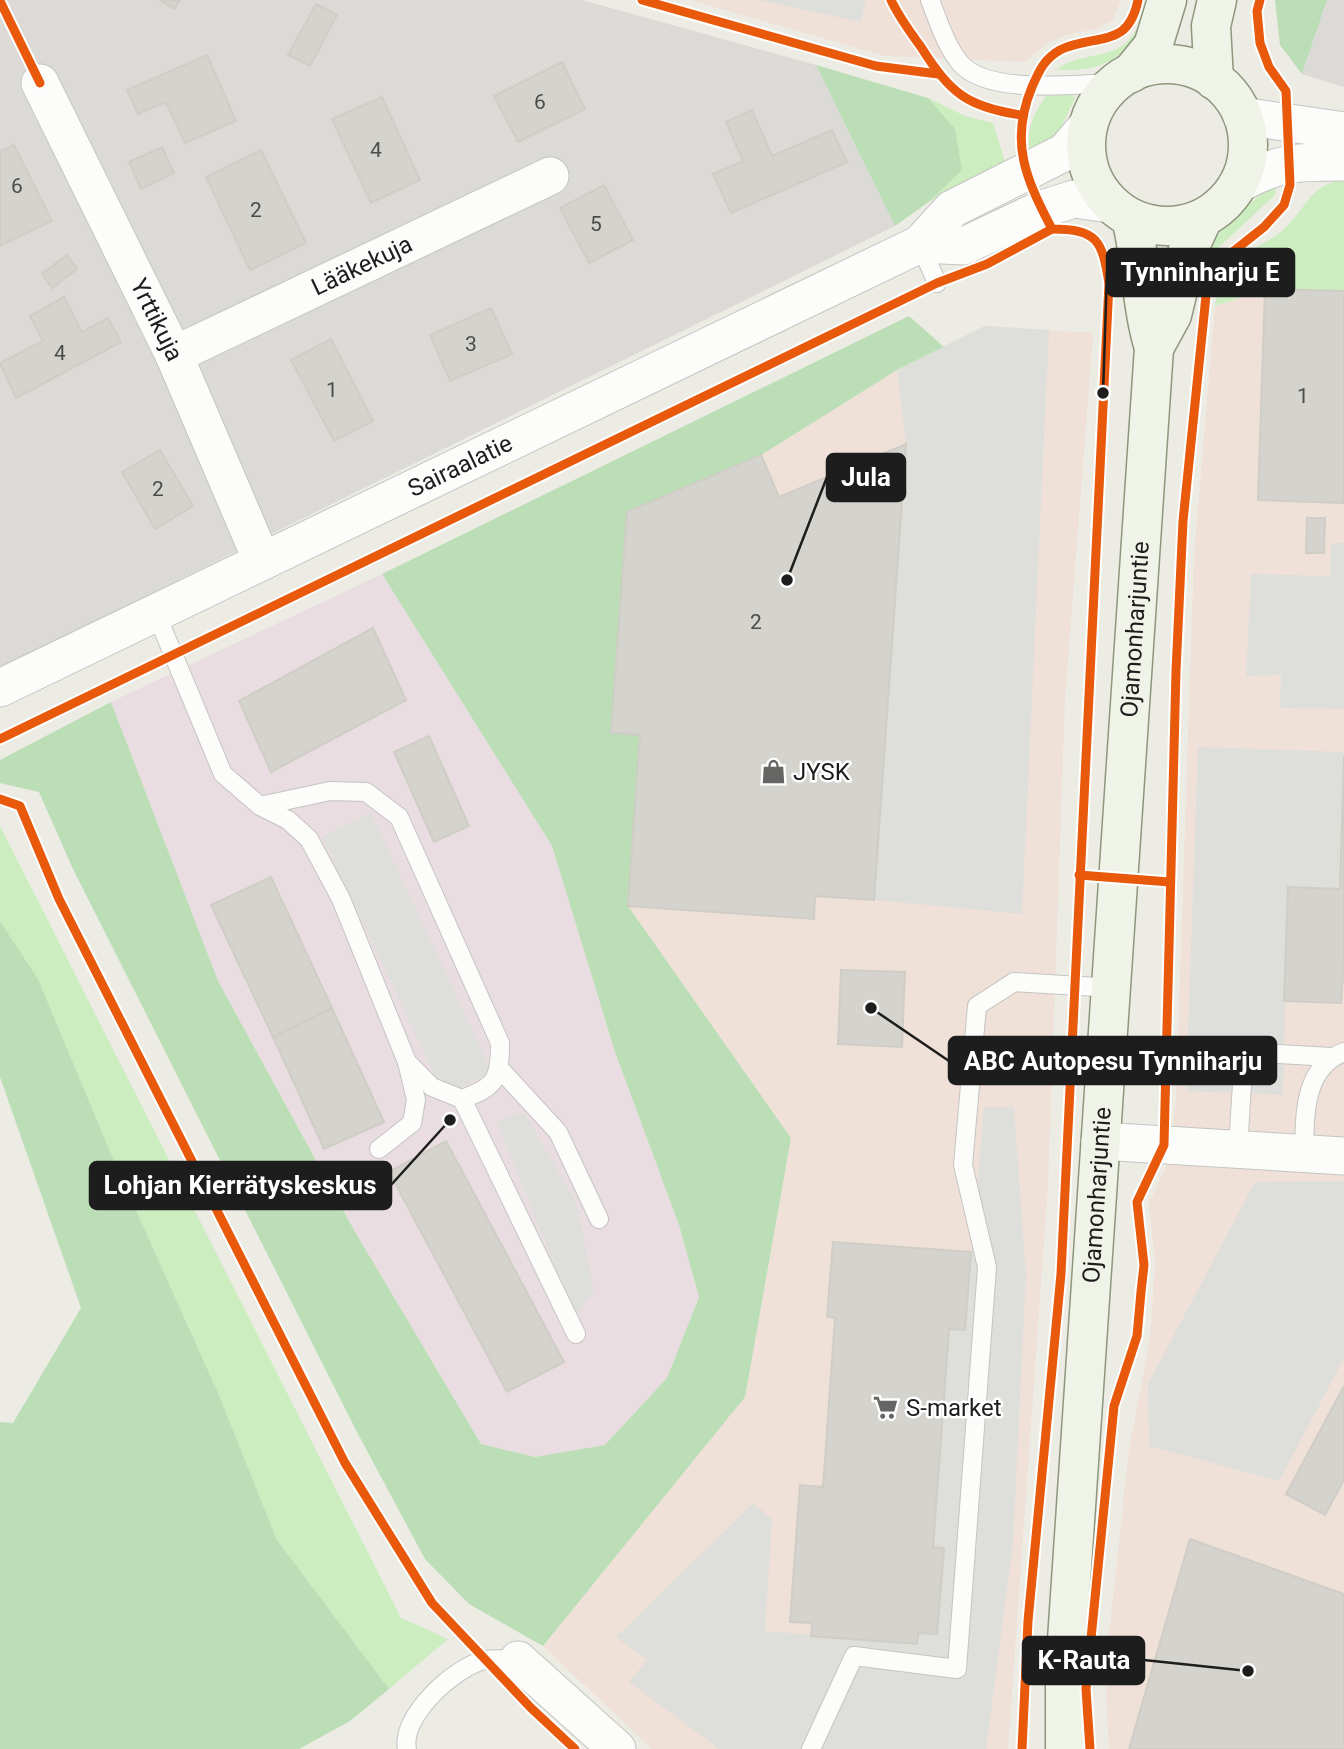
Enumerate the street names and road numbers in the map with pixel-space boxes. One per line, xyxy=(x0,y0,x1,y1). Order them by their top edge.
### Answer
street label: Lääkekuja xyxy=(307,230,417,301)
street label: Yrttikuja xyxy=(125,274,189,366)
street label: Sairaalatie xyxy=(404,429,517,503)
street label: Ojamonharjuntie xyxy=(1115,540,1155,718)
street label: Ojamonharjuntie xyxy=(1077,1106,1117,1284)

